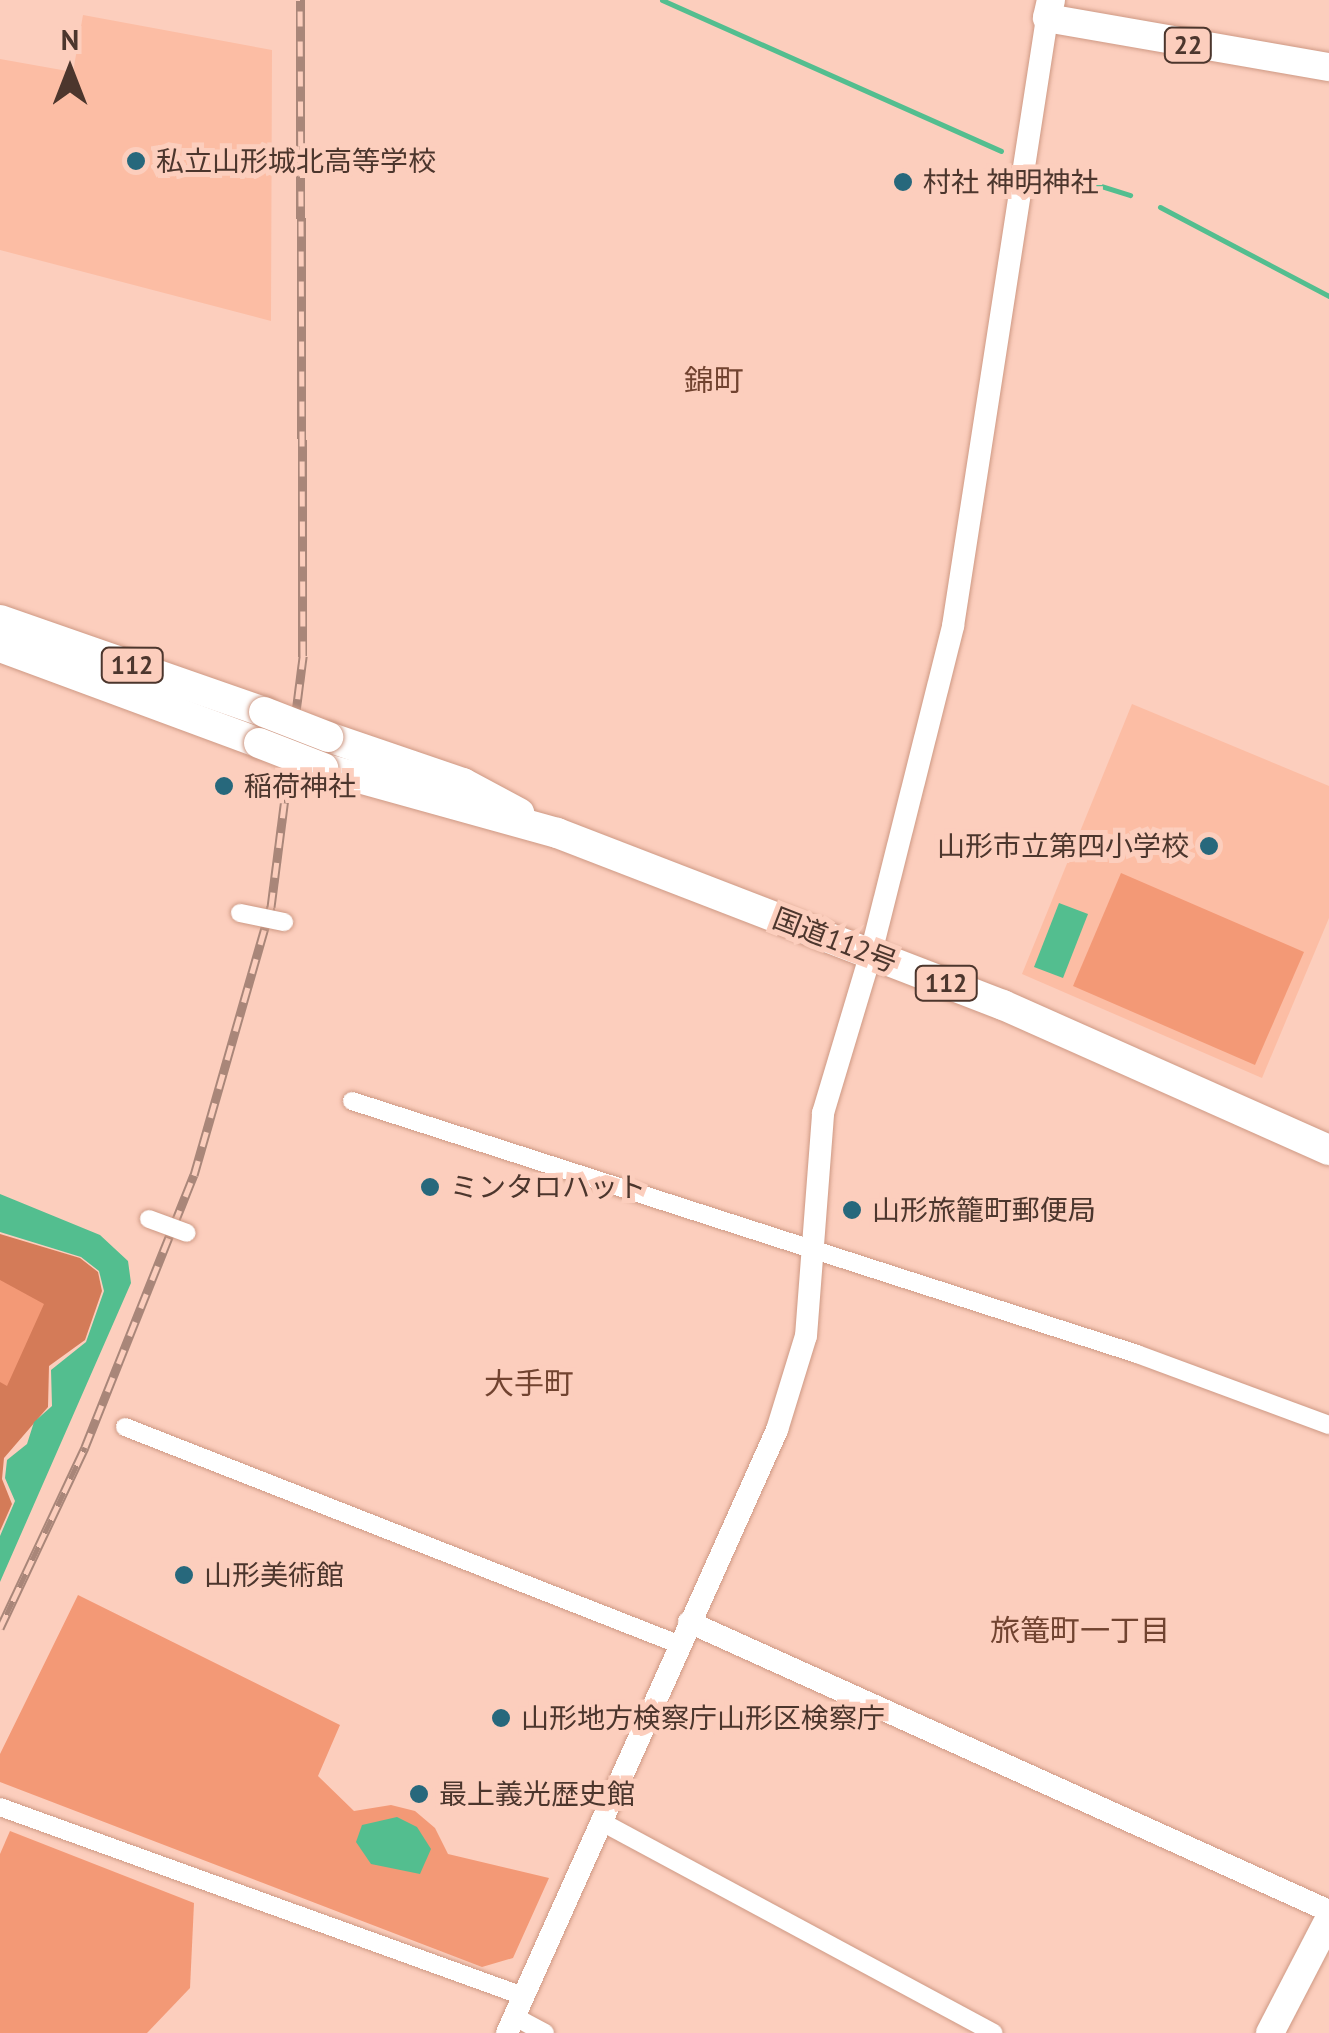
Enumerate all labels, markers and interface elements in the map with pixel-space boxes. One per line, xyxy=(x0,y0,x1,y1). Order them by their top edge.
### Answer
north arrow xyxy=(20,20,120,120)
text: N xyxy=(61,21,79,58)
road number: 22 xyxy=(1163,25,1213,65)
place label: 私立山形城北高等学校 xyxy=(156,144,436,178)
marker: 私立山形城北高等学校 xyxy=(125,150,147,172)
place label: 村社 神明神社 xyxy=(923,165,1098,199)
marker: 村社 神明神社 xyxy=(892,171,914,193)
district label: 錦町 xyxy=(684,362,744,398)
road number: 112 xyxy=(100,645,164,685)
place label: 稲荷神社 xyxy=(244,769,356,803)
marker: 稲荷神社 xyxy=(213,775,235,797)
place label: 山形市立第四小学校 xyxy=(937,829,1189,863)
marker: 山形市立第四小学校 xyxy=(1198,835,1220,857)
street label: 国道112号 xyxy=(768,901,902,979)
road number: 112 xyxy=(914,963,978,1003)
place label: ミンタロハット xyxy=(450,1170,646,1204)
marker: ミンタロハット xyxy=(419,1176,441,1198)
place label: 山形旅籠町郵便局 xyxy=(872,1193,1096,1227)
marker: 山形旅籠町郵便局 xyxy=(841,1199,863,1221)
district label: 大手町 xyxy=(484,1365,574,1401)
place label: 山形美術館 xyxy=(204,1558,344,1592)
marker: 山形美術館 xyxy=(173,1564,195,1586)
district label: 旅篭町一丁目 xyxy=(990,1612,1170,1648)
place label: 山形地方検察庁山形区検察庁 xyxy=(521,1701,885,1735)
marker: 山形地方検察庁山形区検察庁 xyxy=(490,1707,512,1729)
place label: 最上義光歴史館 xyxy=(439,1777,635,1811)
marker: 最上義光歴史館 xyxy=(408,1783,430,1805)

